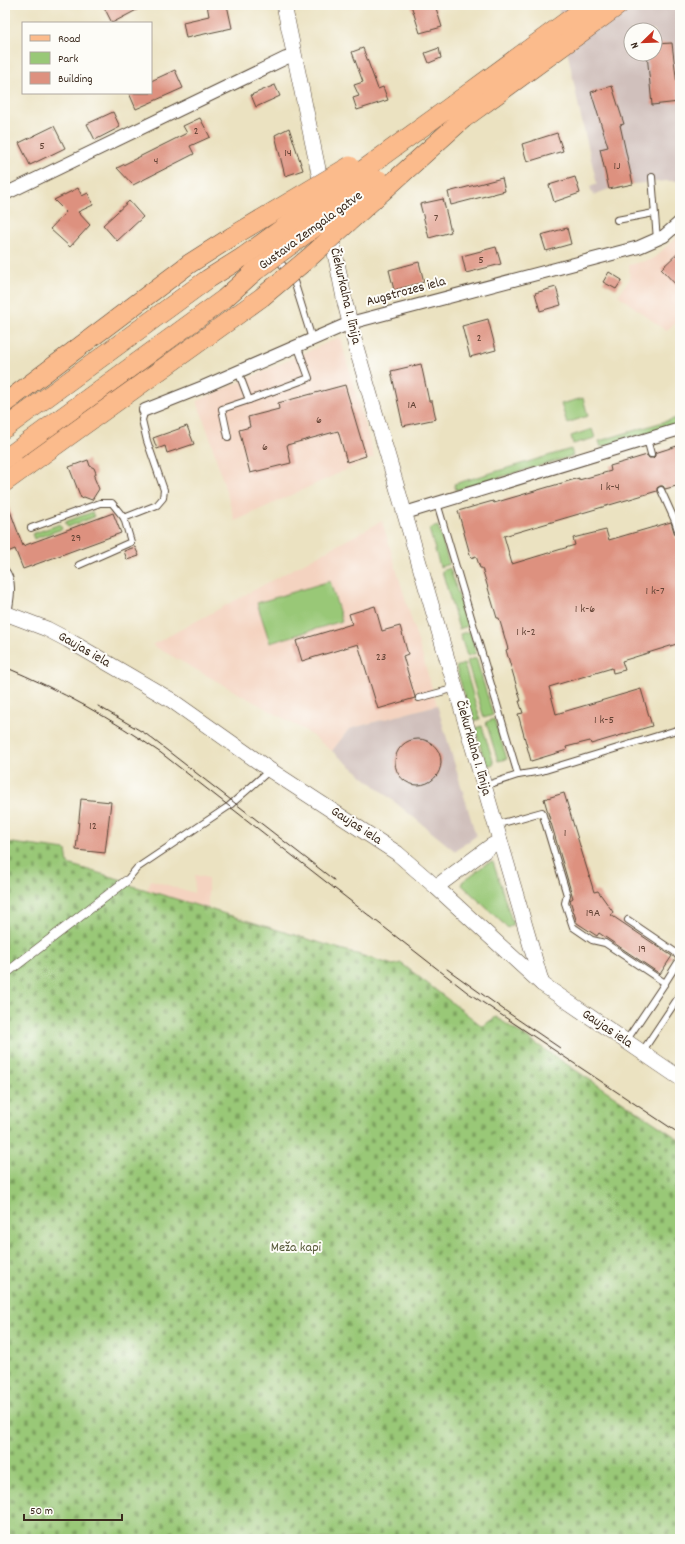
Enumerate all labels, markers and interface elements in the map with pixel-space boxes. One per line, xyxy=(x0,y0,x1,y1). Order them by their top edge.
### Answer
legend xyxy=(22,22,152,94)
north arrow xyxy=(623,22,663,62)
text: Road xyxy=(58,31,80,48)
text: N xyxy=(627,39,644,51)
text: Park xyxy=(58,51,79,68)
text: Building xyxy=(58,71,93,88)
house number: 2 xyxy=(193,123,199,140)
house number: 5 xyxy=(39,138,45,155)
house number: 14 xyxy=(284,145,292,162)
house number: 4 xyxy=(154,153,159,170)
house number: 1J xyxy=(614,158,621,175)
street label: Gustava Zemgala gatve xyxy=(255,186,367,276)
house number: 7 xyxy=(434,210,439,227)
street label: Čiekurkalna 1. līnija xyxy=(324,246,366,347)
house number: 5 xyxy=(478,252,484,269)
street label: Augstrozes iela xyxy=(364,272,448,312)
house number: 2 xyxy=(476,330,482,347)
house number: 1A xyxy=(407,397,417,414)
house number: 6 xyxy=(316,412,322,429)
house number: 6 xyxy=(262,439,268,456)
house number: 1 k-4 xyxy=(600,479,620,496)
house number: 29 xyxy=(71,530,81,547)
house number: 1 k-7 xyxy=(646,583,665,600)
house number: 1 k-6 xyxy=(575,601,595,618)
house number: 1 k-2 xyxy=(516,624,536,641)
street label: Gaujas iela xyxy=(54,627,114,673)
house number: 23 xyxy=(376,649,386,666)
street label: Čiekurkalna 1. līnija xyxy=(450,698,496,798)
house number: 1 k-5 xyxy=(594,712,614,729)
street label: Gaujas iela xyxy=(326,802,386,850)
house number: 12 xyxy=(89,818,97,835)
house number: 1 xyxy=(564,825,566,842)
house number: 19A xyxy=(586,905,601,922)
house number: 19 xyxy=(638,941,646,958)
street label: Gaujas iela xyxy=(578,1005,637,1054)
park label: Meža kapi xyxy=(271,1238,322,1258)
scale bar xyxy=(24,1496,122,1522)
text: 50 m xyxy=(30,1503,53,1520)

